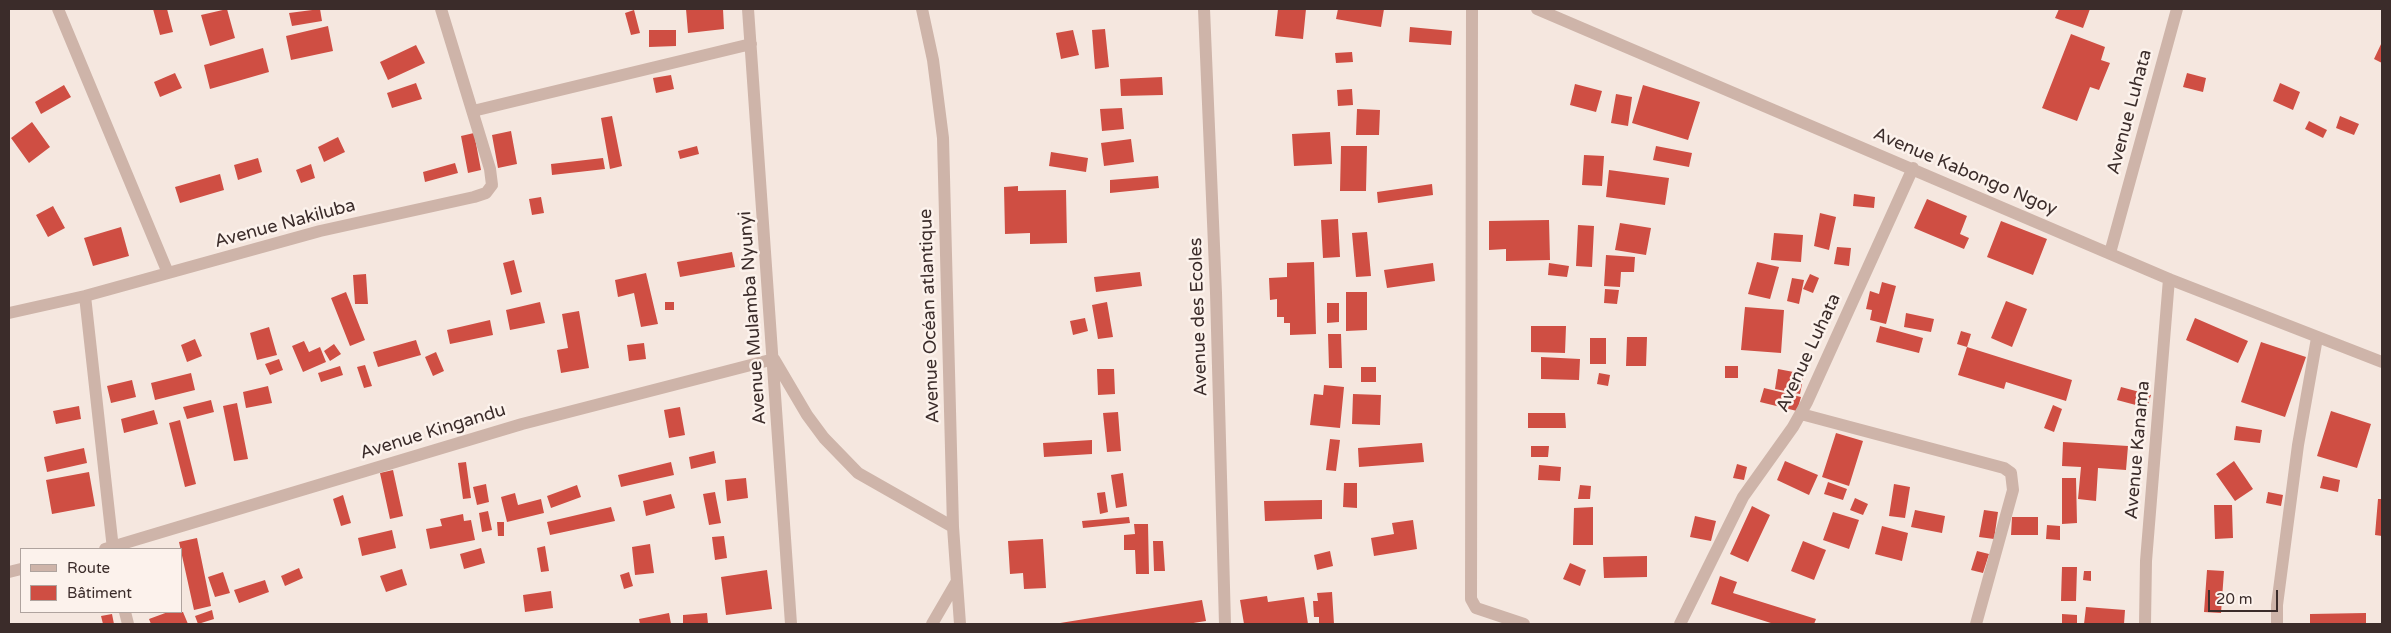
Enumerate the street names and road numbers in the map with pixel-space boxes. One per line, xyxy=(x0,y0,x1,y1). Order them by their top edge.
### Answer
street label: Avenue Luhata xyxy=(2103,47,2157,177)
street label: Avenue Kabongo Ngoy xyxy=(1870,123,2060,221)
street label: Avenue Nakiluba xyxy=(212,195,358,253)
street label: Avenue Océan atlantique xyxy=(915,208,945,424)
street label: Avenue Mulamba Nyunyi xyxy=(735,210,771,426)
street label: Avenue des Ecoles xyxy=(1185,237,1213,397)
street label: Avenue Luhata xyxy=(1772,290,1846,416)
street label: Avenue Kanama xyxy=(2121,380,2155,520)
street label: Avenue Kingandu xyxy=(357,400,509,464)

